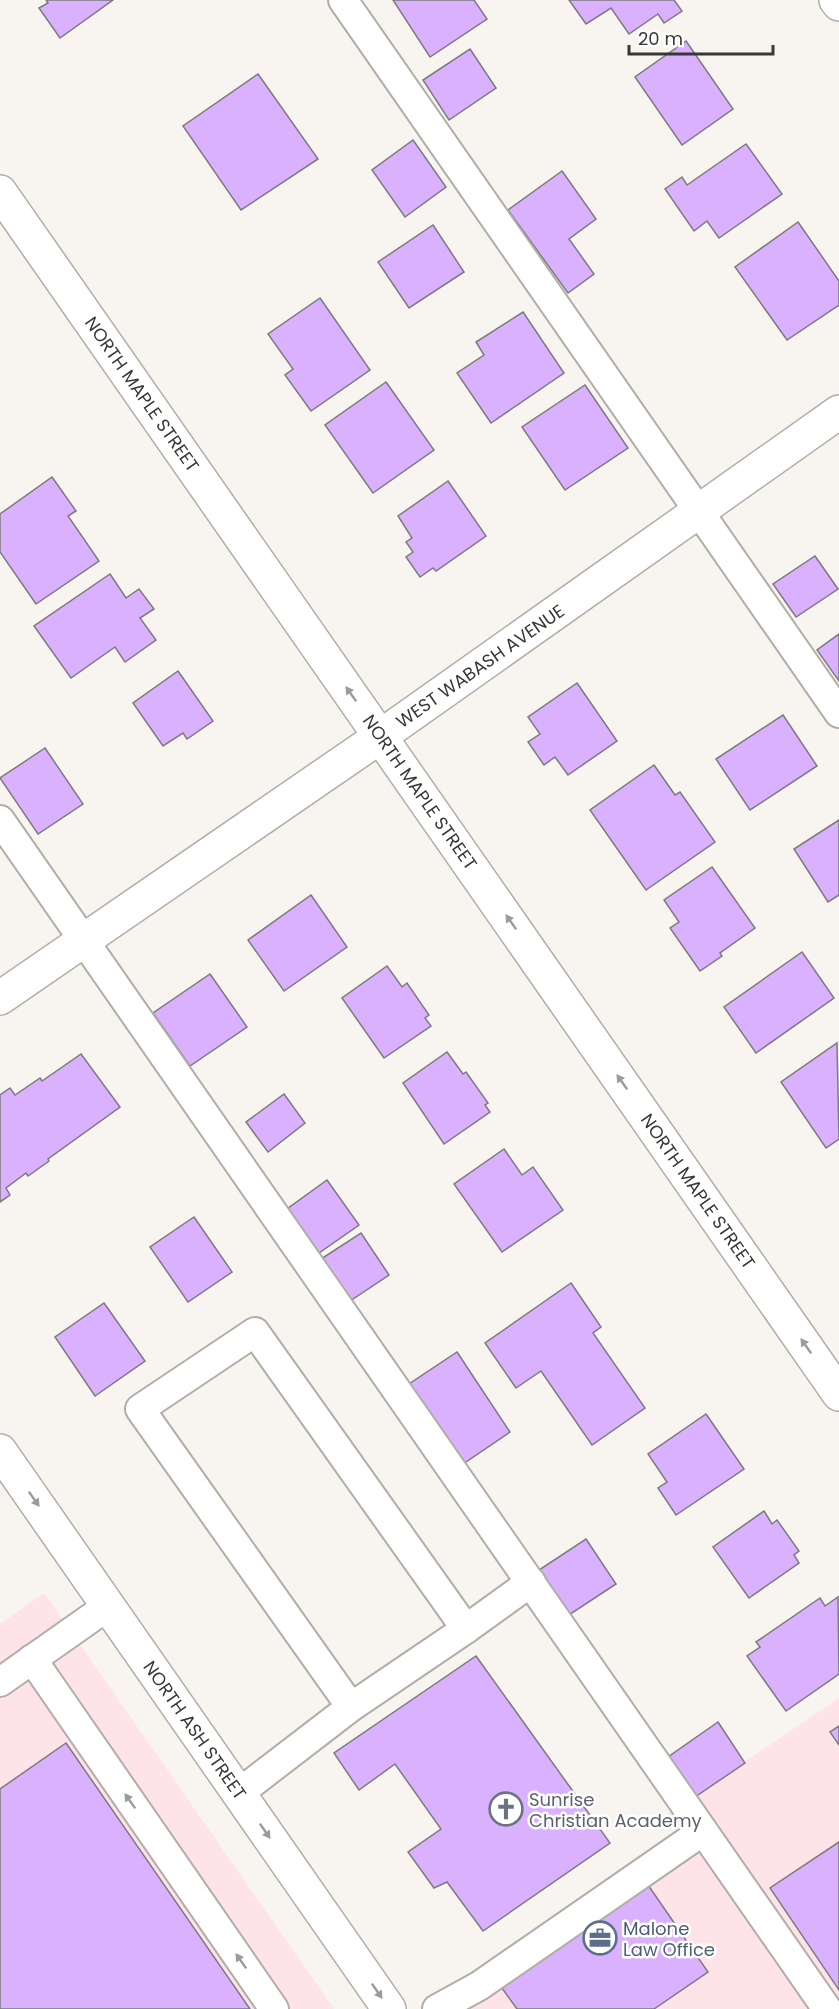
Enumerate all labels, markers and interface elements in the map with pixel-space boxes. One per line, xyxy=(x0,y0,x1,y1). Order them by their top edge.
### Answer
scale bar xyxy=(629,18,773,56)
text: 20 m xyxy=(638,26,683,51)
street label: NORTH MAPLE STREET xyxy=(79,311,205,477)
street label: WEST WABASH AVENUE xyxy=(391,598,569,734)
one-way arrow xyxy=(345,686,357,702)
street label: NORTH MAPLE STREET xyxy=(357,709,483,875)
one-way arrow xyxy=(505,915,517,931)
one-way arrow xyxy=(616,1075,628,1091)
street label: NORTH MAPLE STREET xyxy=(635,1108,761,1274)
one-way arrow xyxy=(800,1338,812,1354)
one-way arrow xyxy=(27,1491,39,1506)
street label: NORTH ASH STREET xyxy=(138,1656,252,1805)
place label: Sunrise Christian Academy xyxy=(529,1787,702,1833)
church icon: Sunrise Christian Academy xyxy=(488,1791,524,1827)
one-way arrow xyxy=(124,1793,136,1809)
one-way arrow xyxy=(259,1822,271,1838)
place label: Malone Law Office xyxy=(623,1916,715,1962)
office icon: Malone Law Office xyxy=(582,1920,618,1956)
one-way arrow xyxy=(236,1953,247,1969)
one-way arrow xyxy=(371,1982,383,1998)

